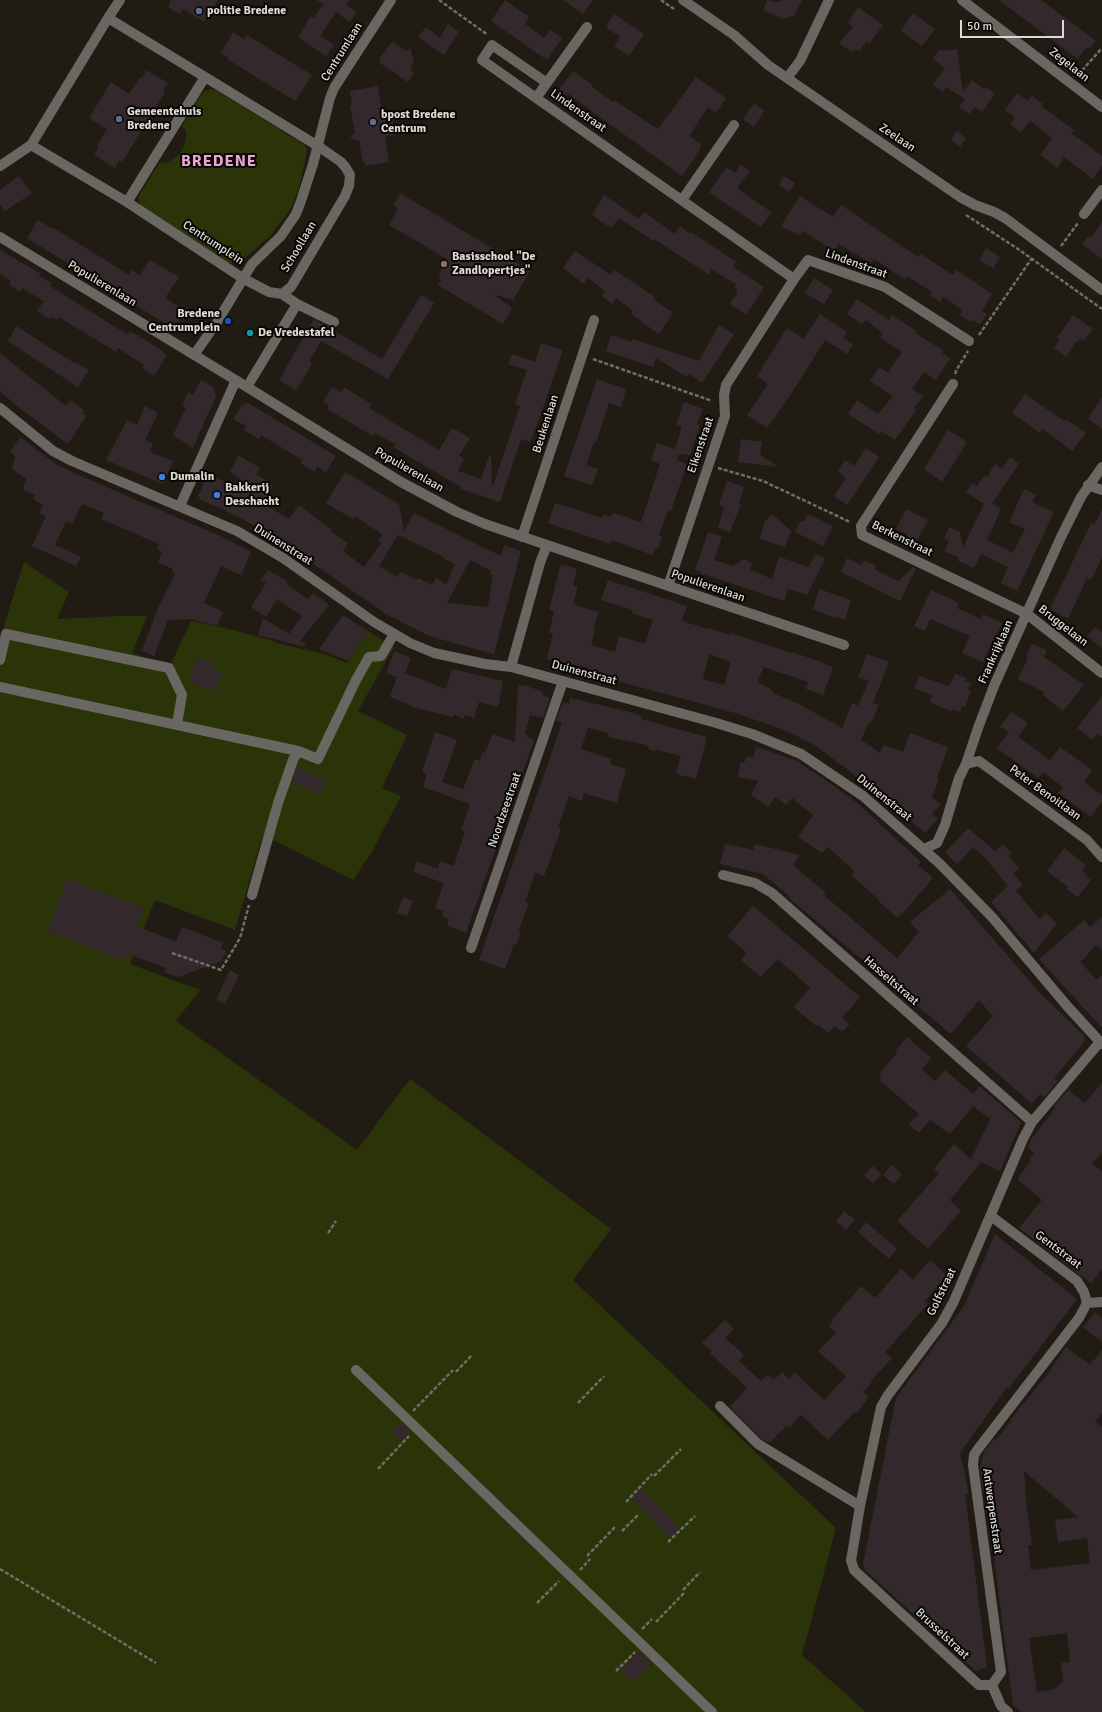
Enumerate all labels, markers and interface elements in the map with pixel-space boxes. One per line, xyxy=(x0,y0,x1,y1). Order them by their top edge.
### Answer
place label: politie Bredene xyxy=(207,4,286,18)
marker: politie Bredene xyxy=(194,6,204,16)
scale bar xyxy=(962,12,1066,38)
text: 50 m xyxy=(967,19,992,34)
street label: Centrumlaan xyxy=(318,20,366,84)
street label: Zegelaan xyxy=(1046,45,1092,85)
street label: Lindenstraat xyxy=(547,87,609,135)
place label: Gemeentehuis Bredene xyxy=(127,105,201,133)
place label: bpost Bredene Centrum xyxy=(381,108,455,136)
marker: Gemeentehuis Bredene xyxy=(114,114,124,124)
marker: bpost Bredene Centrum xyxy=(368,117,378,127)
street label: Zeelaan xyxy=(876,121,918,155)
district label: BREDENE xyxy=(181,152,257,172)
street label: Centrumplein xyxy=(180,218,246,268)
street label: Schoollaan xyxy=(278,219,320,275)
street label: Lindenstraat xyxy=(823,246,889,282)
place label: Basisschool "De Zandlopertjes" xyxy=(452,250,536,278)
street label: Populierenlaan xyxy=(65,258,139,310)
marker: Basisschool "De Zandlopertjes" xyxy=(439,259,449,269)
place label: Bredene Centrumplein xyxy=(148,307,220,335)
marker: Bredene Centrumplein xyxy=(223,316,233,326)
place label: De Vredestafel xyxy=(258,326,335,340)
marker: De Vredestafel xyxy=(245,328,255,338)
street label: Beukenlaan xyxy=(530,393,562,455)
street label: Eikenstraat xyxy=(685,415,717,475)
street label: Populierenlaan xyxy=(372,444,446,496)
place label: Dumalin xyxy=(170,470,214,484)
marker: Dumalin xyxy=(157,472,167,482)
place label: Bakkerij Deschacht xyxy=(225,481,279,509)
marker: Bakkerij Deschacht xyxy=(212,490,222,500)
street label: Berkenstraat xyxy=(869,518,935,560)
street label: Duinenstraat xyxy=(251,521,315,569)
street label: Populierenlaan xyxy=(669,567,747,605)
street label: Bruggelaan xyxy=(1035,602,1091,650)
street label: Frankrijklaan xyxy=(976,618,1016,686)
street label: Duinenstraat xyxy=(550,657,618,689)
street label: Peter Benoitlaan xyxy=(1006,762,1084,824)
street label: Noordzeestraat xyxy=(485,771,525,849)
street label: Duinenstraat xyxy=(854,771,914,825)
street label: Hasseltstraat xyxy=(861,953,921,1009)
street label: Gentstraat xyxy=(1032,1228,1084,1272)
street label: Golfstraat xyxy=(924,1266,960,1318)
street label: Antwerpenstraat xyxy=(979,1467,1005,1555)
street label: Brusselstraat xyxy=(912,1606,972,1662)

